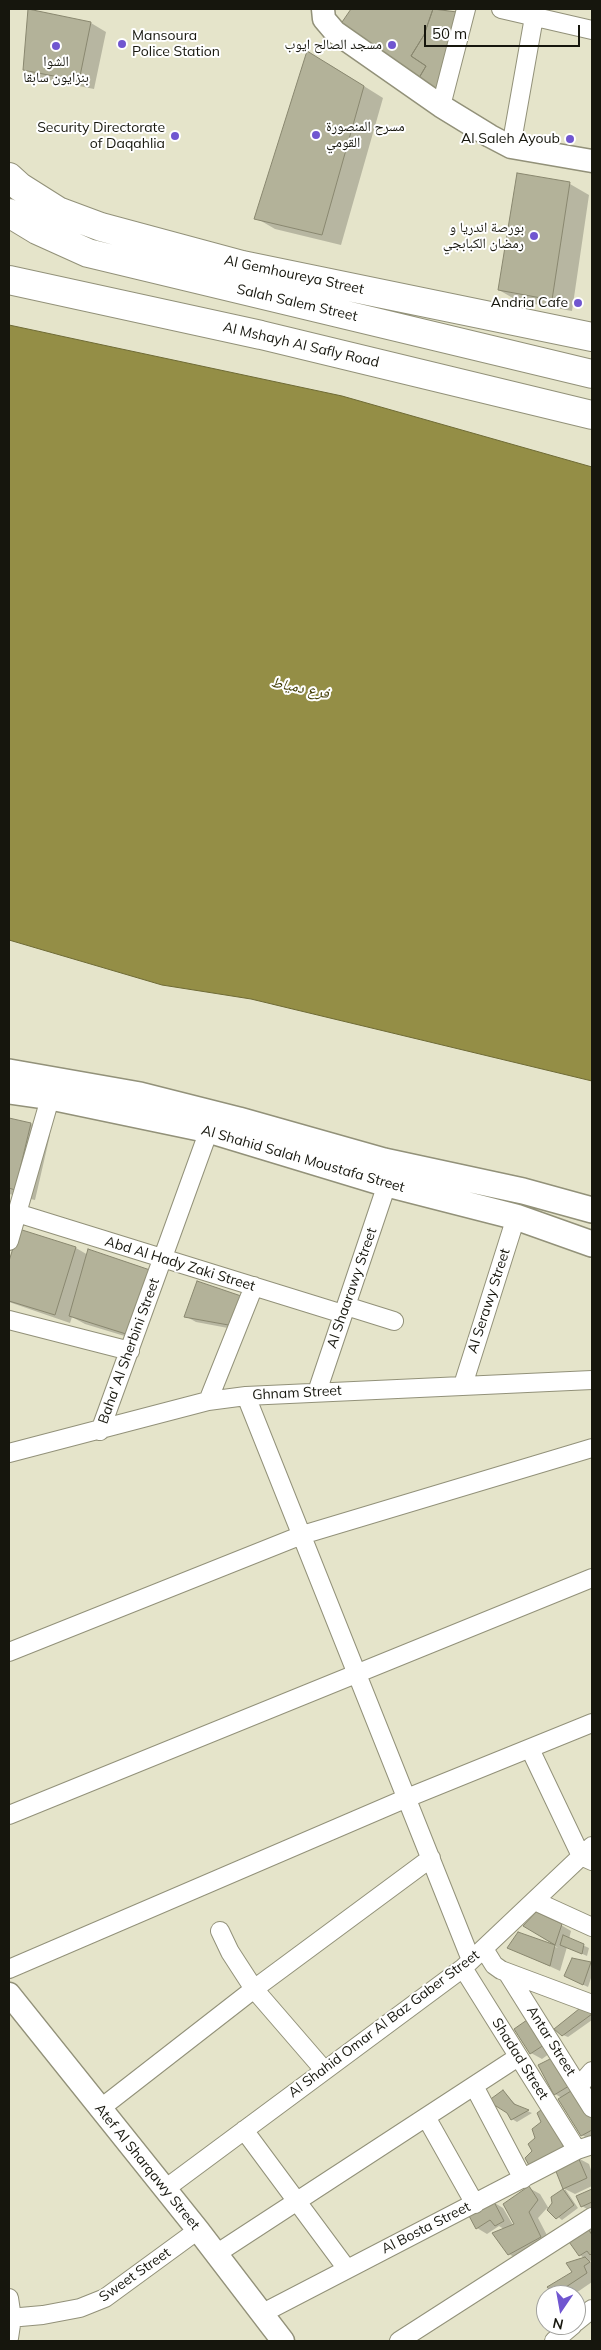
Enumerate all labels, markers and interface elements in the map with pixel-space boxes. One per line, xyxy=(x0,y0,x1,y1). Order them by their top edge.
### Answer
scale bar xyxy=(426,15,582,47)
text: 50 m xyxy=(432,24,467,43)
place label: Mansoura Police Station xyxy=(132,28,220,60)
place label: مسجد الصالح ايوب xyxy=(285,37,382,53)
marker: Mansoura Police Station xyxy=(116,38,128,50)
marker: مسجد الصالح ايوب xyxy=(386,39,398,51)
marker: الشوا بنزايون سابقا xyxy=(50,40,62,52)
place label: الشوا بنزايون سابقا xyxy=(23,54,89,86)
place label: مسرح المنصورة القومي xyxy=(326,119,405,152)
place label: Security Directorate of Daqahlia xyxy=(37,120,165,152)
marker: مسرح المنصورة القومي xyxy=(310,129,322,141)
marker: Security Directorate of Daqahlia xyxy=(169,130,181,142)
place label: Al Saleh Ayoub xyxy=(461,131,560,147)
marker: Al Saleh Ayoub xyxy=(564,133,576,145)
place label: بورصة اندريا و رمضان الكبابجي xyxy=(443,220,524,252)
marker: بورصة اندريا و رمضان الكبابجي xyxy=(528,230,540,242)
street label: Al Gemhoureya Street xyxy=(223,252,365,298)
street label: Salah Salem Street xyxy=(235,281,359,325)
place label: Andria Cafe xyxy=(491,295,568,311)
marker: Andria Cafe xyxy=(572,297,584,309)
street label: Al Mshayh Al Safly Road xyxy=(221,319,381,371)
water label: فرع دمياط xyxy=(269,673,331,703)
street label: Al Shahid Salah Moustafa Street xyxy=(199,1122,407,1196)
street label: Al Shaarawy Street xyxy=(323,1225,381,1351)
street label: Abd Al Hady Zaki Street xyxy=(103,1233,257,1295)
street label: Al Serawy Street xyxy=(464,1247,514,1355)
street label: Baha' Al Sherbini Street xyxy=(95,1276,163,1426)
street label: Ghnam Street xyxy=(252,1382,342,1404)
street label: Al Shahid Omar Al Baz Gaber Street xyxy=(285,1947,483,2101)
street label: Antar Street xyxy=(523,2003,579,2079)
street label: Shadad Street xyxy=(488,2015,552,2103)
street label: Atef Al Sharqawy Street xyxy=(91,2101,203,2233)
street label: Al Bosta Street xyxy=(379,2198,473,2258)
street label: Sweet Street xyxy=(96,2244,174,2306)
north arrow xyxy=(536,2285,586,2335)
text: N xyxy=(551,2314,565,2334)

